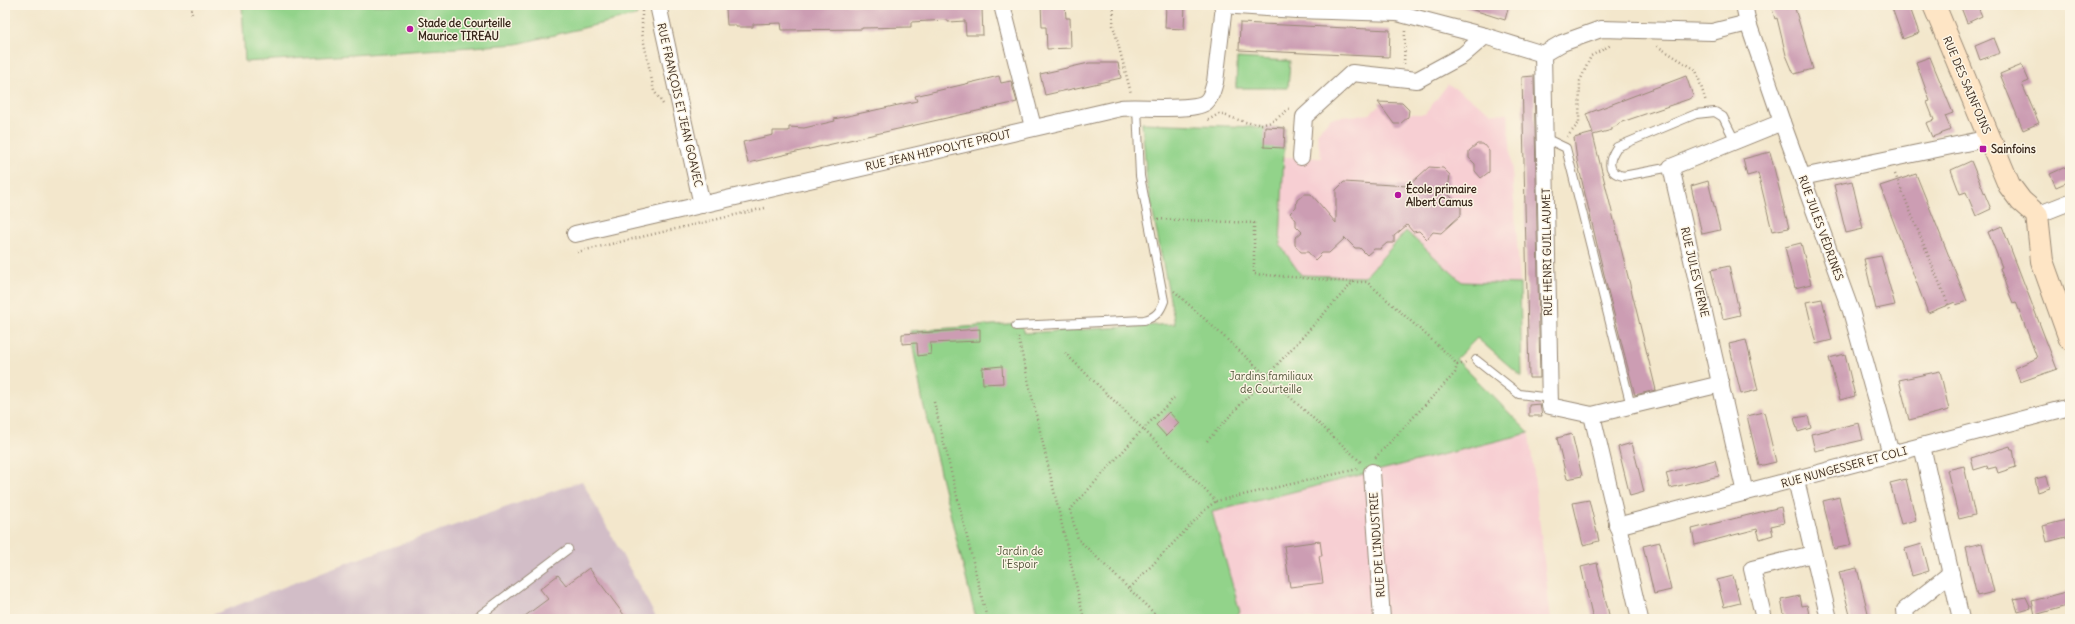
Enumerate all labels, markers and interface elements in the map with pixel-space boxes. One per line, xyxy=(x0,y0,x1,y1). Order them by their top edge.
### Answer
place label: Stade de Courteille Maurice TIREAU xyxy=(418,16,511,43)
street label: RUE FRANÇOIS ET JEAN GOAVEC xyxy=(654,22,706,188)
marker: Stade de Courteille Maurice TIREAU xyxy=(405,24,415,34)
street label: RUE DES SAINFOINS xyxy=(1940,34,1994,136)
street label: RUE JEAN HIPPOLYTE PROUT xyxy=(864,126,1012,174)
place label: Sainfoins xyxy=(1991,142,2036,156)
marker: Sainfoins xyxy=(1978,144,1988,154)
street label: RUE JULES VÉDRINES xyxy=(1795,173,1848,283)
place label: École primaire Albert Camus xyxy=(1406,181,1477,209)
street label: RUE HENRI GUILLAUMET xyxy=(1539,188,1555,316)
marker: École primaire Albert Camus xyxy=(1393,190,1403,200)
street label: RUE JULES VERNE xyxy=(1678,225,1712,319)
park label: Jardins familiaux de Courteille xyxy=(1229,369,1314,396)
street label: RUE NUNGESSER ET COLI xyxy=(1779,443,1909,491)
street label: RUE DE L'INDUSTRIE xyxy=(1366,492,1388,598)
park label: Jardin de l'Espoir xyxy=(997,544,1043,571)

